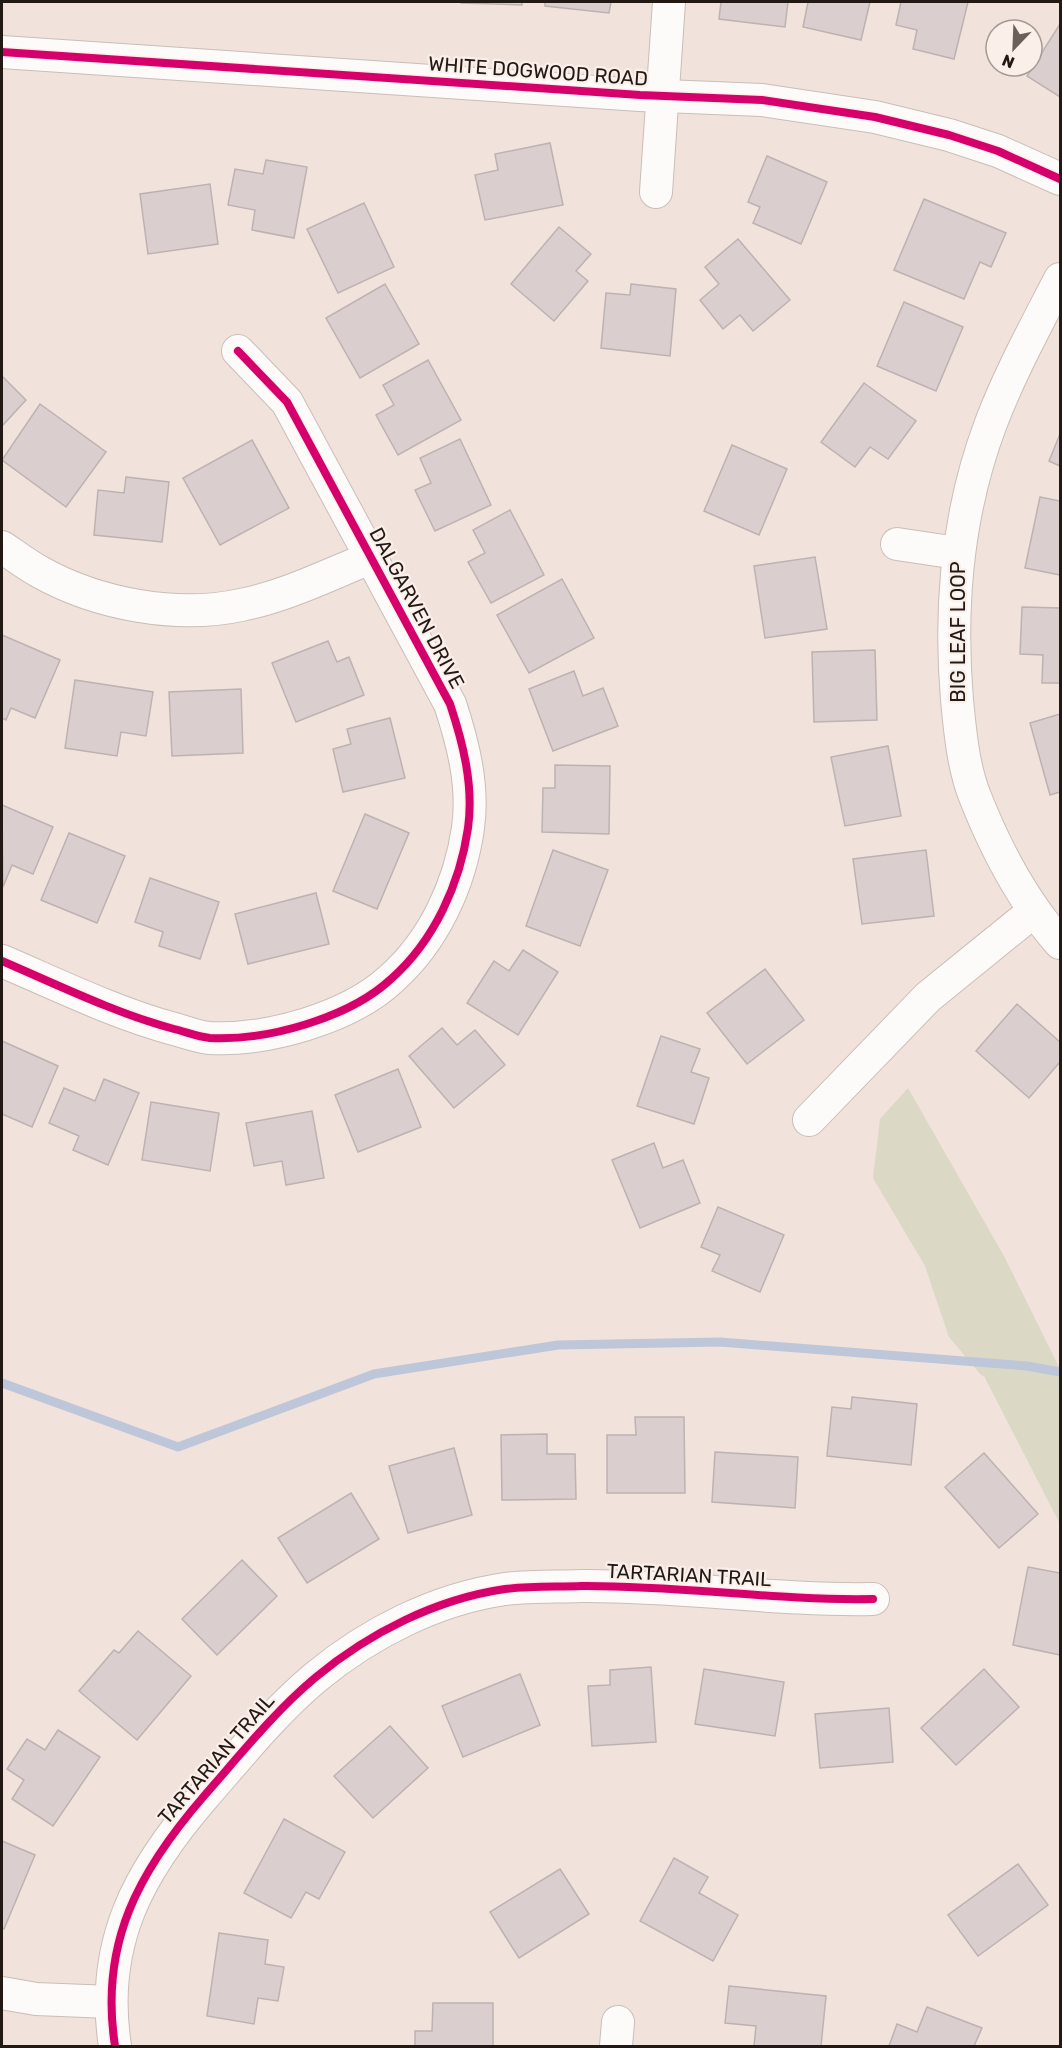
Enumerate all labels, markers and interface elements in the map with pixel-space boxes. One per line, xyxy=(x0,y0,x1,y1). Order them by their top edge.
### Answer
north arrow xyxy=(984,18,1044,78)
text: N xyxy=(999,50,1017,72)
street label: WHITE DOGWOOD ROAD xyxy=(427,51,649,91)
street label: DALGARVEN DRIVE xyxy=(364,523,470,693)
street label: BIG LEAF LOOP xyxy=(946,561,970,703)
street label: TARTARIAN TRAIL xyxy=(606,1559,772,1591)
street label: TARTARIAN TRAIL xyxy=(153,1689,279,1829)

